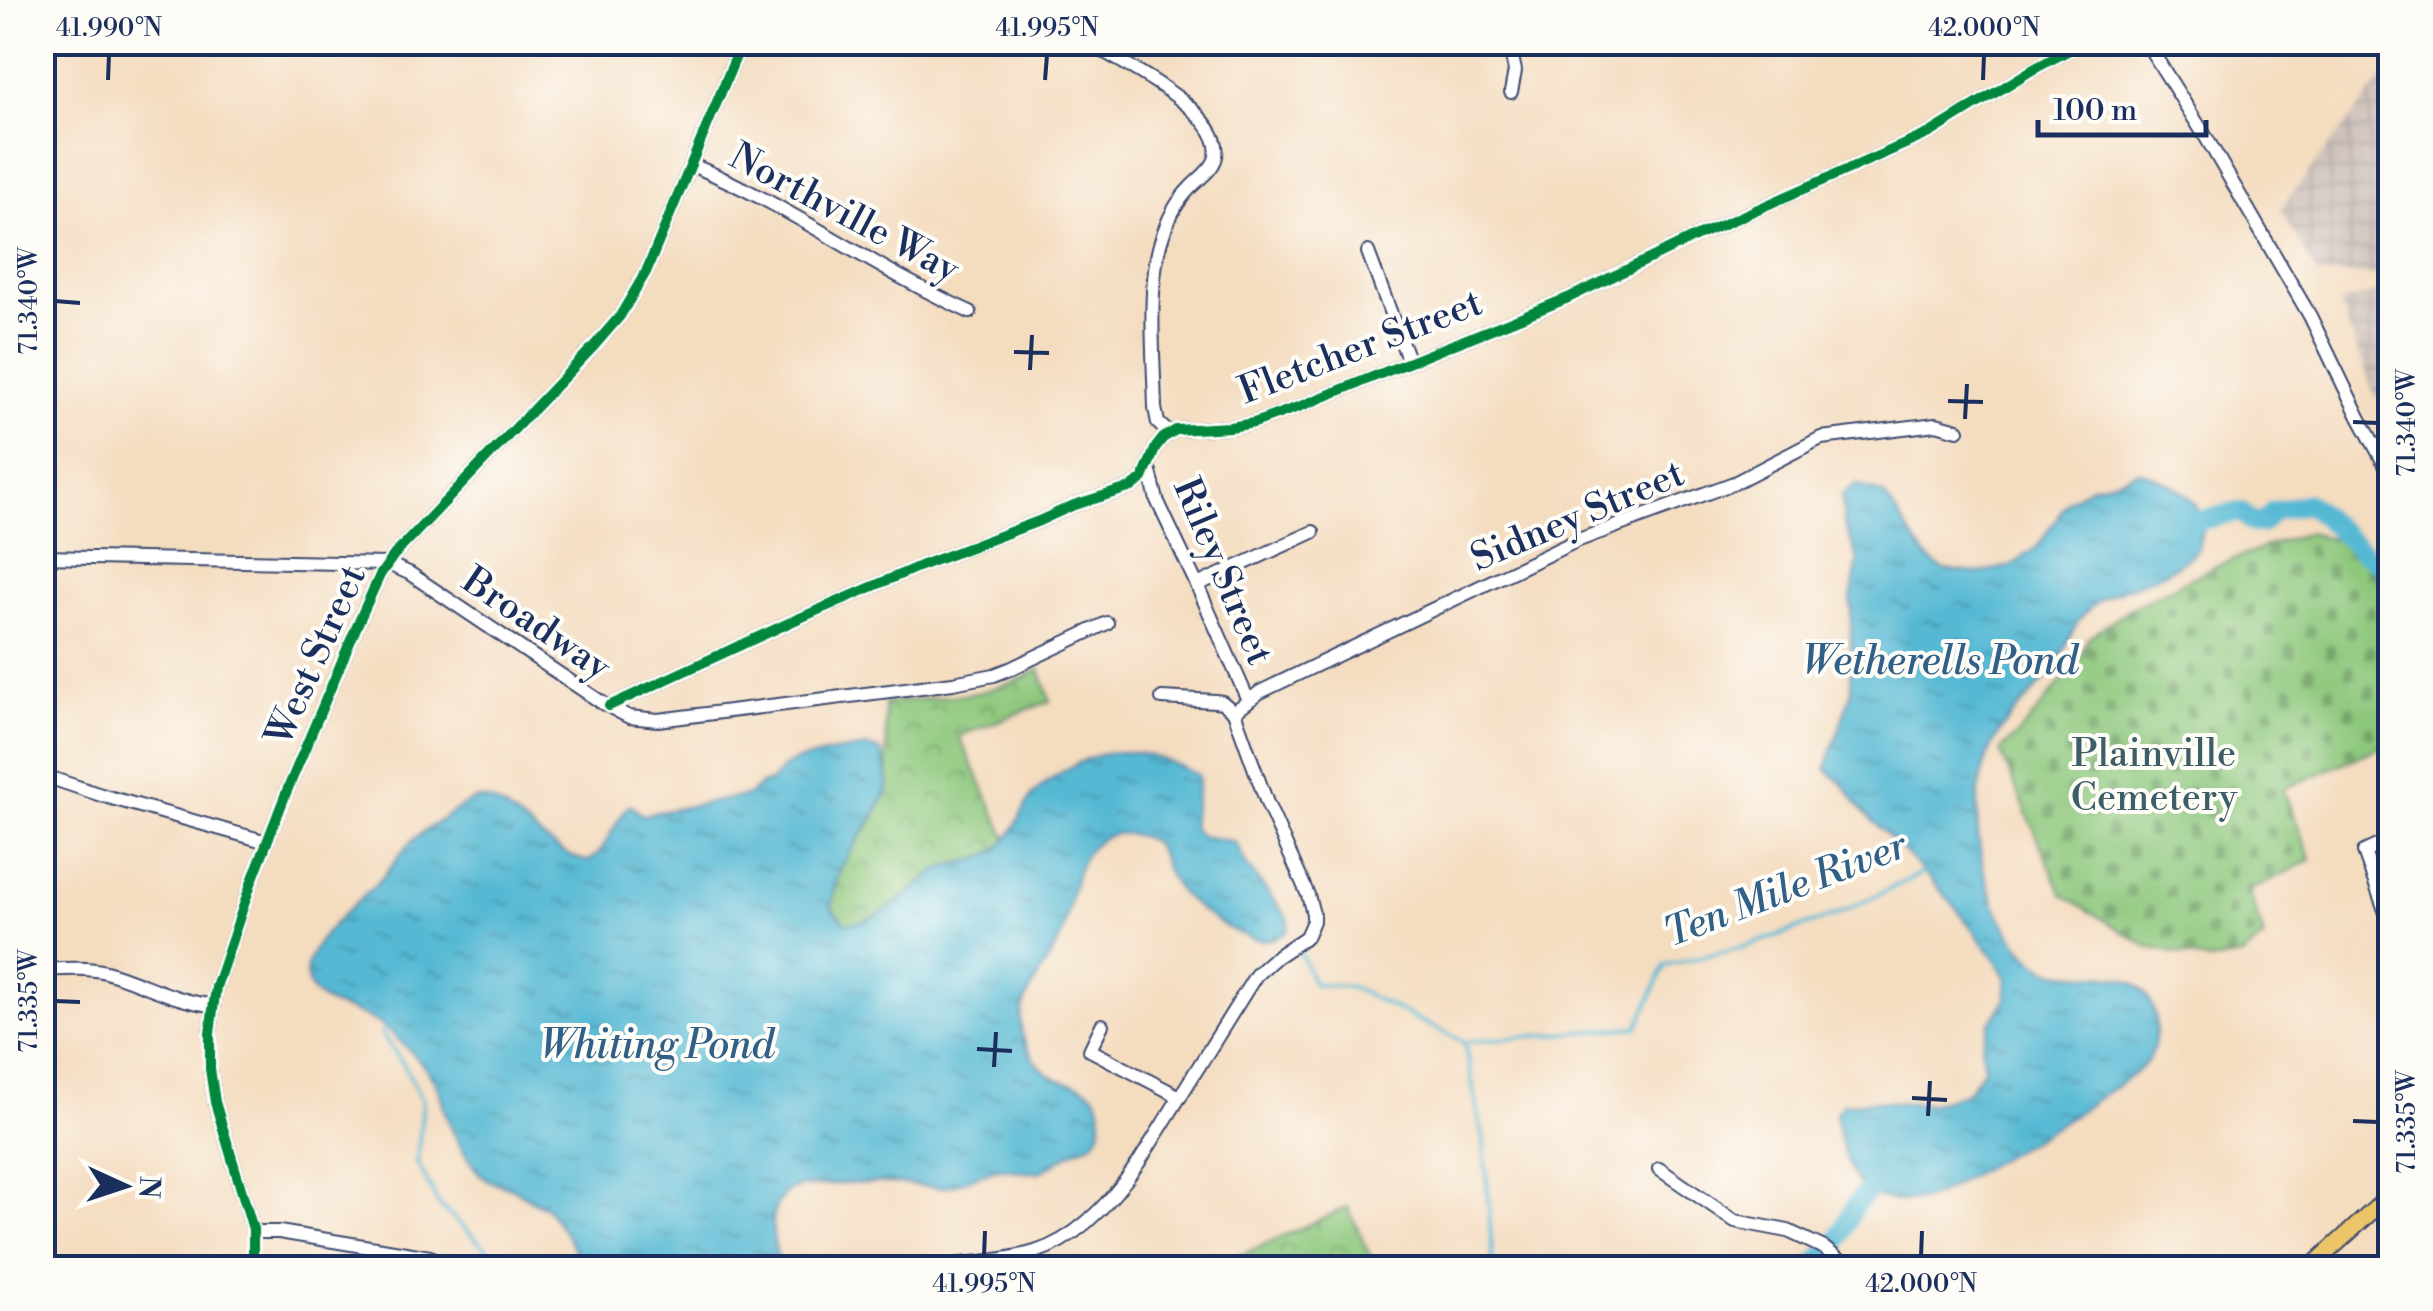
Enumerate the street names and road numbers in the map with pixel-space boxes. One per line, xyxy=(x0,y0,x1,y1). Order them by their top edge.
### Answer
street label: Northville Way xyxy=(721,133,968,294)
street label: Fletcher Street xyxy=(1232,279,1489,415)
street label: Sidney Street xyxy=(1464,450,1691,582)
street label: Riley Street xyxy=(1162,471,1283,672)
street label: Broadway xyxy=(452,557,620,691)
street label: West Street xyxy=(255,558,377,754)

